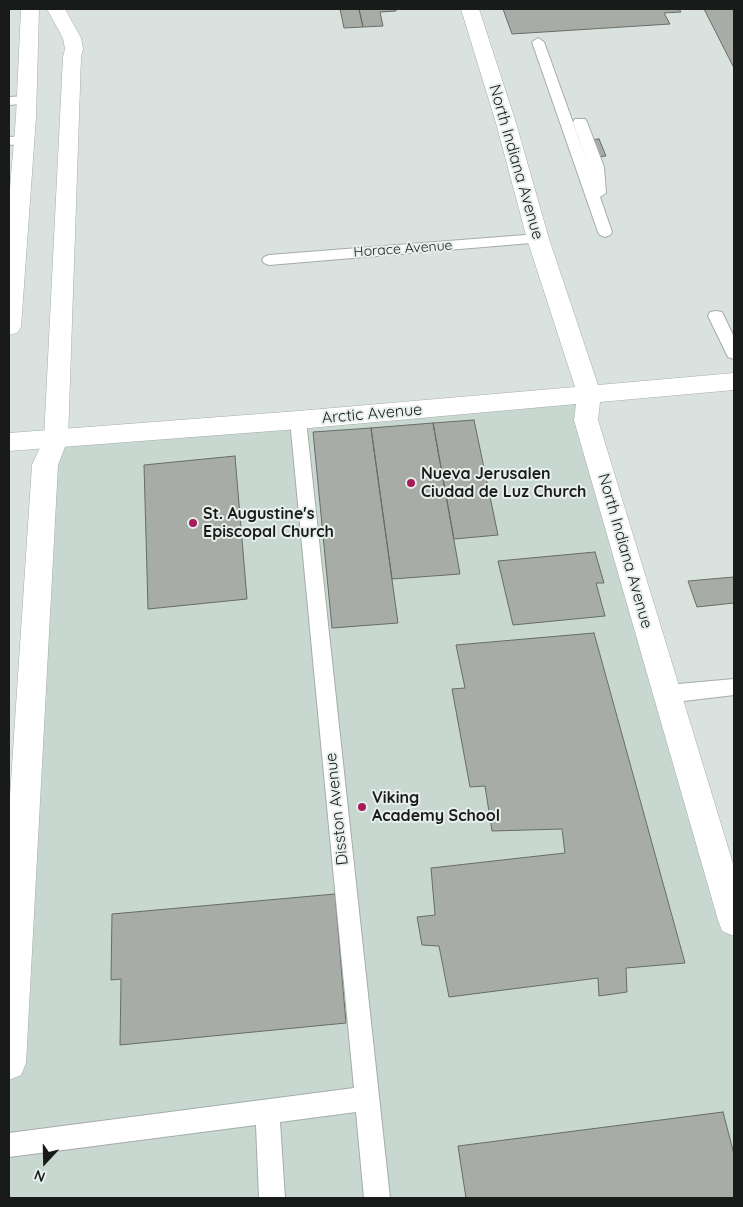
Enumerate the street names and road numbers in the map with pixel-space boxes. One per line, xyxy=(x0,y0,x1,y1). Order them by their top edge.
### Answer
street label: North Indiana Avenue xyxy=(485,82,547,242)
street label: Horace Avenue xyxy=(353,237,453,261)
street label: Arctic Avenue xyxy=(321,400,423,428)
street label: North Indiana Avenue xyxy=(594,471,656,631)
street label: Disston Avenue xyxy=(322,752,352,866)

